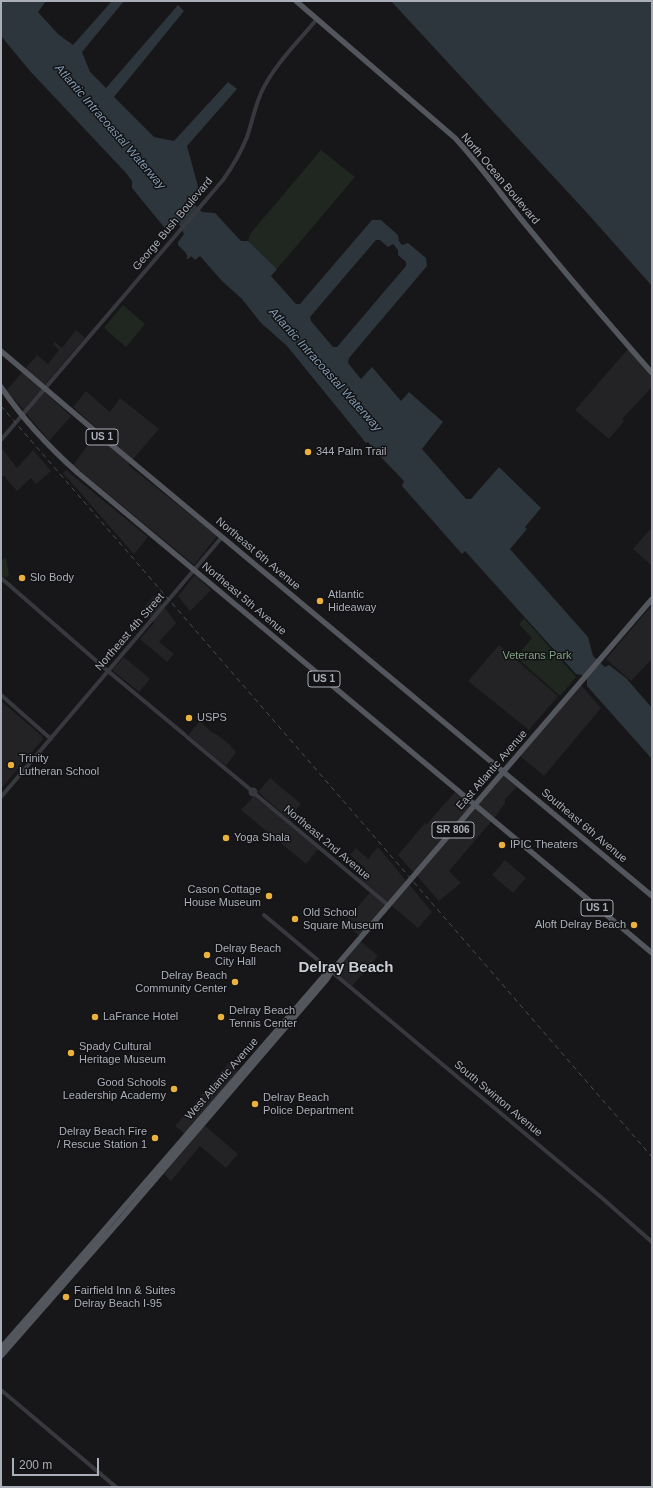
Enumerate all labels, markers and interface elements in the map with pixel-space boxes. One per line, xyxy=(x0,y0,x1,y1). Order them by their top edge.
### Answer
water label: Atlantic Intracoastal Waterway xyxy=(52,61,168,193)
street label: North Ocean Boulevard xyxy=(458,131,542,227)
street label: George Bush Boulevard xyxy=(130,175,216,273)
water label: Atlantic Intracoastal Waterway xyxy=(266,305,384,435)
road number: US 1 xyxy=(86,429,118,445)
place label: 344 Palm Trail xyxy=(316,445,387,459)
marker: 344 Palm Trail xyxy=(303,447,313,457)
street label: Northeast 6th Avenue xyxy=(213,515,303,593)
street label: Northeast 5th Avenue xyxy=(199,560,289,638)
place label: Slo Body xyxy=(30,571,74,585)
marker: Slo Body xyxy=(17,573,27,583)
place label: Atlantic Hideaway xyxy=(328,588,376,614)
street label: Northeast 4th Street xyxy=(93,591,167,673)
marker: Atlantic Hideaway xyxy=(315,596,325,606)
park label: Veterans Park xyxy=(502,649,572,663)
road number: US 1 xyxy=(308,671,340,687)
place label: USPS xyxy=(197,711,227,725)
marker: USPS xyxy=(184,713,194,723)
street label: East Atlantic Avenue xyxy=(454,727,530,813)
place label: Trinity Lutheran School xyxy=(19,752,99,778)
marker: Trinity Lutheran School xyxy=(6,760,16,770)
street label: Southeast 6th Avenue xyxy=(538,786,630,866)
street label: Northeast 2nd Avenue xyxy=(281,803,373,883)
road number: SR 806 xyxy=(432,822,474,838)
place label: Yoga Shala xyxy=(234,831,290,845)
marker: Yoga Shala xyxy=(221,833,231,843)
place label: IPIC Theaters xyxy=(510,838,578,852)
marker: IPIC Theaters xyxy=(497,840,507,850)
place label: Cason Cottage House Museum xyxy=(184,883,261,909)
marker: Cason Cottage House Museum xyxy=(264,891,274,901)
road number: US 1 xyxy=(581,900,613,916)
place label: Old School Square Museum xyxy=(303,906,384,932)
marker: Old School Square Museum xyxy=(290,914,300,924)
place label: Aloft Delray Beach xyxy=(535,918,626,932)
marker: Aloft Delray Beach xyxy=(629,920,639,930)
place label: Delray Beach City Hall xyxy=(215,942,281,968)
marker: Delray Beach City Hall xyxy=(202,950,212,960)
district label: Delray Beach xyxy=(298,959,394,977)
place label: Delray Beach Community Center xyxy=(135,969,227,995)
marker: Delray Beach Community Center xyxy=(230,977,240,987)
place label: Delray Beach Tennis Center xyxy=(229,1004,297,1030)
place label: LaFrance Hotel xyxy=(103,1010,178,1024)
marker: LaFrance Hotel xyxy=(90,1012,100,1022)
marker: Delray Beach Tennis Center xyxy=(216,1012,226,1022)
street label: West Atlantic Avenue xyxy=(183,1035,261,1123)
place label: Spady Cultural Heritage Museum xyxy=(79,1040,166,1066)
marker: Spady Cultural Heritage Museum xyxy=(66,1048,76,1058)
street label: South Swinton Avenue xyxy=(451,1058,545,1140)
place label: Good Schools Leadership Academy xyxy=(63,1076,166,1102)
marker: Good Schools Leadership Academy xyxy=(169,1084,179,1094)
place label: Delray Beach Police Department xyxy=(263,1091,353,1117)
marker: Delray Beach Police Department xyxy=(250,1099,260,1109)
place label: Delray Beach Fire / Rescue Station 1 xyxy=(57,1125,147,1151)
marker: Delray Beach Fire / Rescue Station 1 xyxy=(150,1133,160,1143)
place label: Fairfield Inn & Suites Delray Beach I-95 xyxy=(74,1284,175,1310)
marker: Fairfield Inn & Suites Delray Beach I-95 xyxy=(61,1292,71,1302)
scale bar xyxy=(14,1450,101,1476)
text: 200 m xyxy=(19,1458,52,1472)

